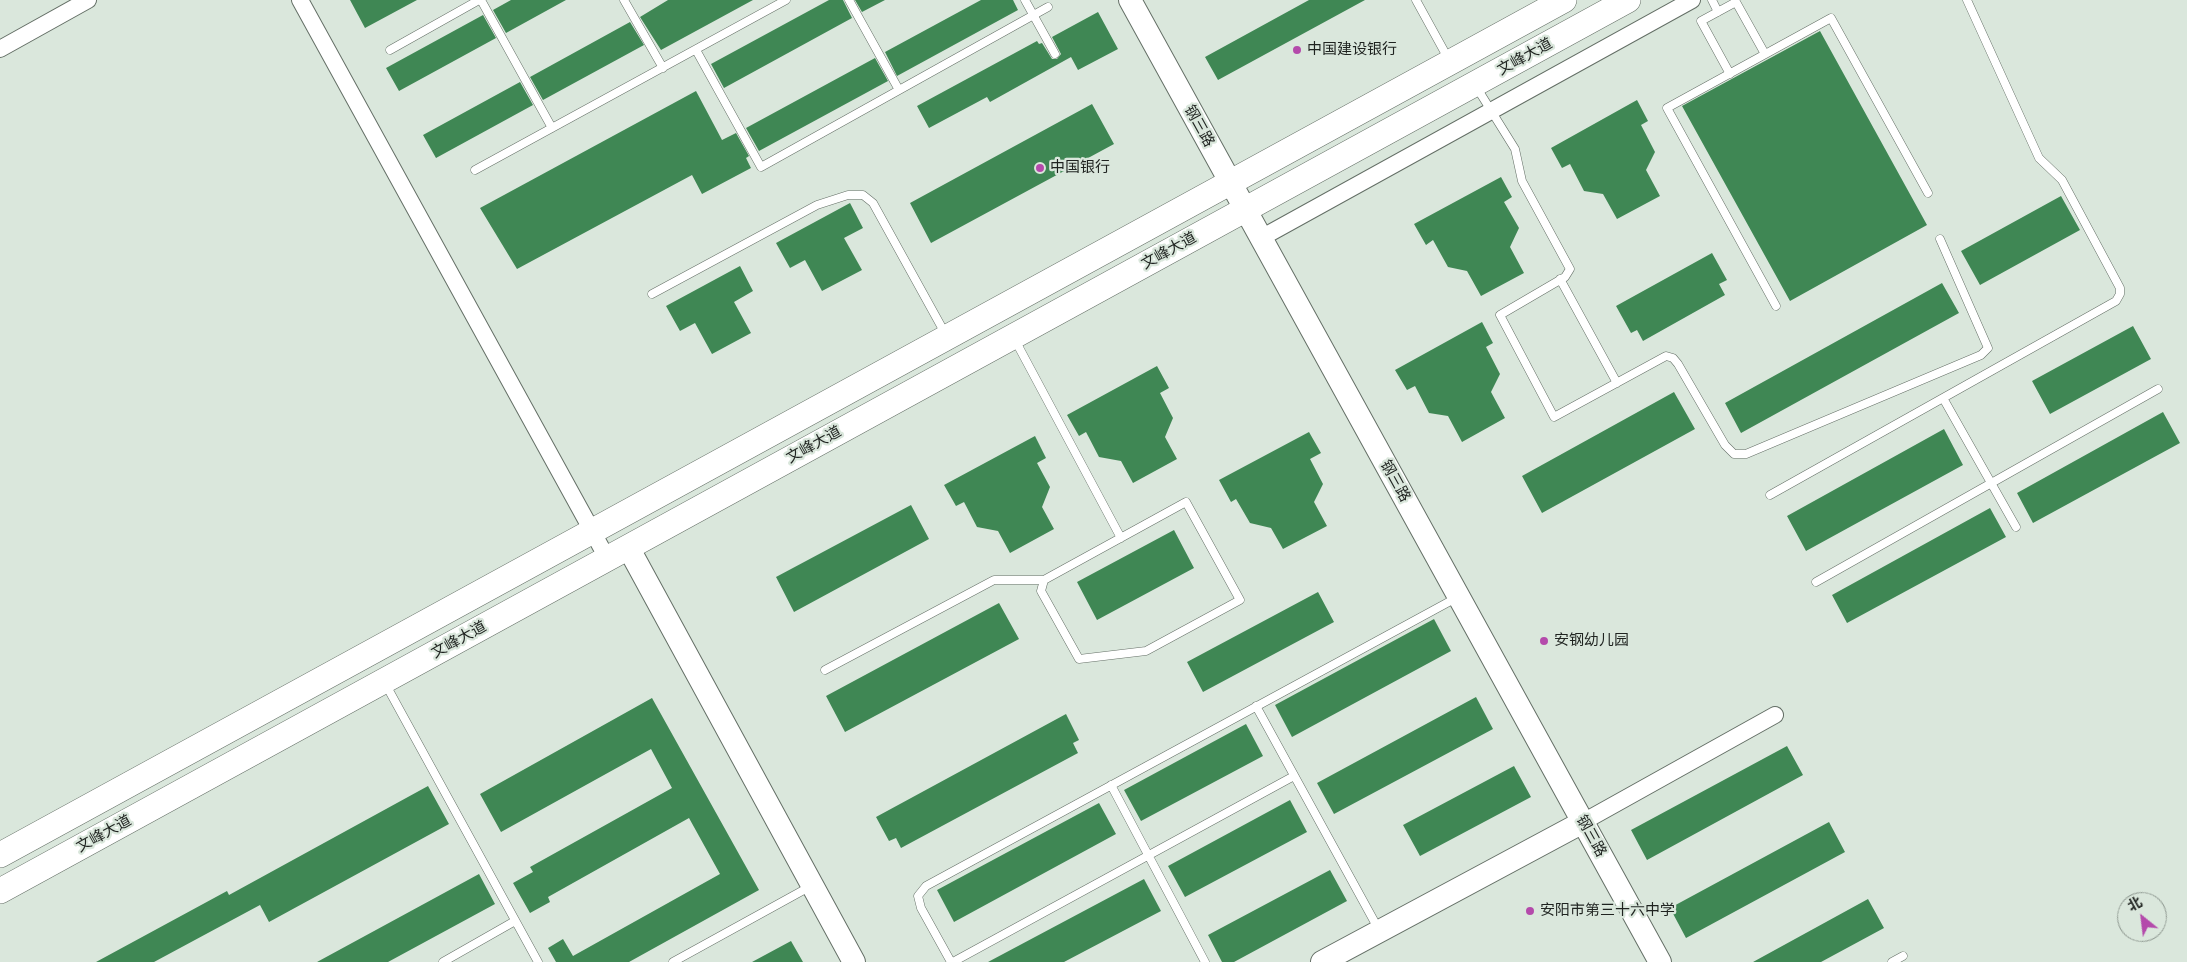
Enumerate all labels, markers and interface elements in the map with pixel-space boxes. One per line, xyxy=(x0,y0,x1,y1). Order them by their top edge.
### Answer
street label: 文峰大道 xyxy=(1494,35,1556,79)
place label: 中国建设银行 xyxy=(1307,41,1397,59)
marker: 中国建设银行 xyxy=(1291,44,1303,56)
street label: 钢三路 xyxy=(1180,102,1218,150)
place label: 中国银行 xyxy=(1050,159,1110,177)
marker: 中国银行 xyxy=(1034,162,1046,174)
street label: 文峰大道 xyxy=(1138,229,1200,273)
street label: 文峰大道 xyxy=(783,423,845,467)
street label: 钢三路 xyxy=(1376,457,1414,505)
street label: 文峰大道 xyxy=(428,618,490,662)
place label: 安钢幼儿园 xyxy=(1554,632,1629,650)
marker: 安钢幼儿园 xyxy=(1538,635,1550,647)
street label: 文峰大道 xyxy=(73,812,135,856)
street label: 钢三路 xyxy=(1572,812,1610,860)
north arrow xyxy=(2117,892,2167,942)
text: 北 xyxy=(2125,893,2145,915)
place label: 安阳市第三十六中学 xyxy=(1540,902,1675,920)
marker: 安阳市第三十六中学 xyxy=(1524,905,1536,917)

